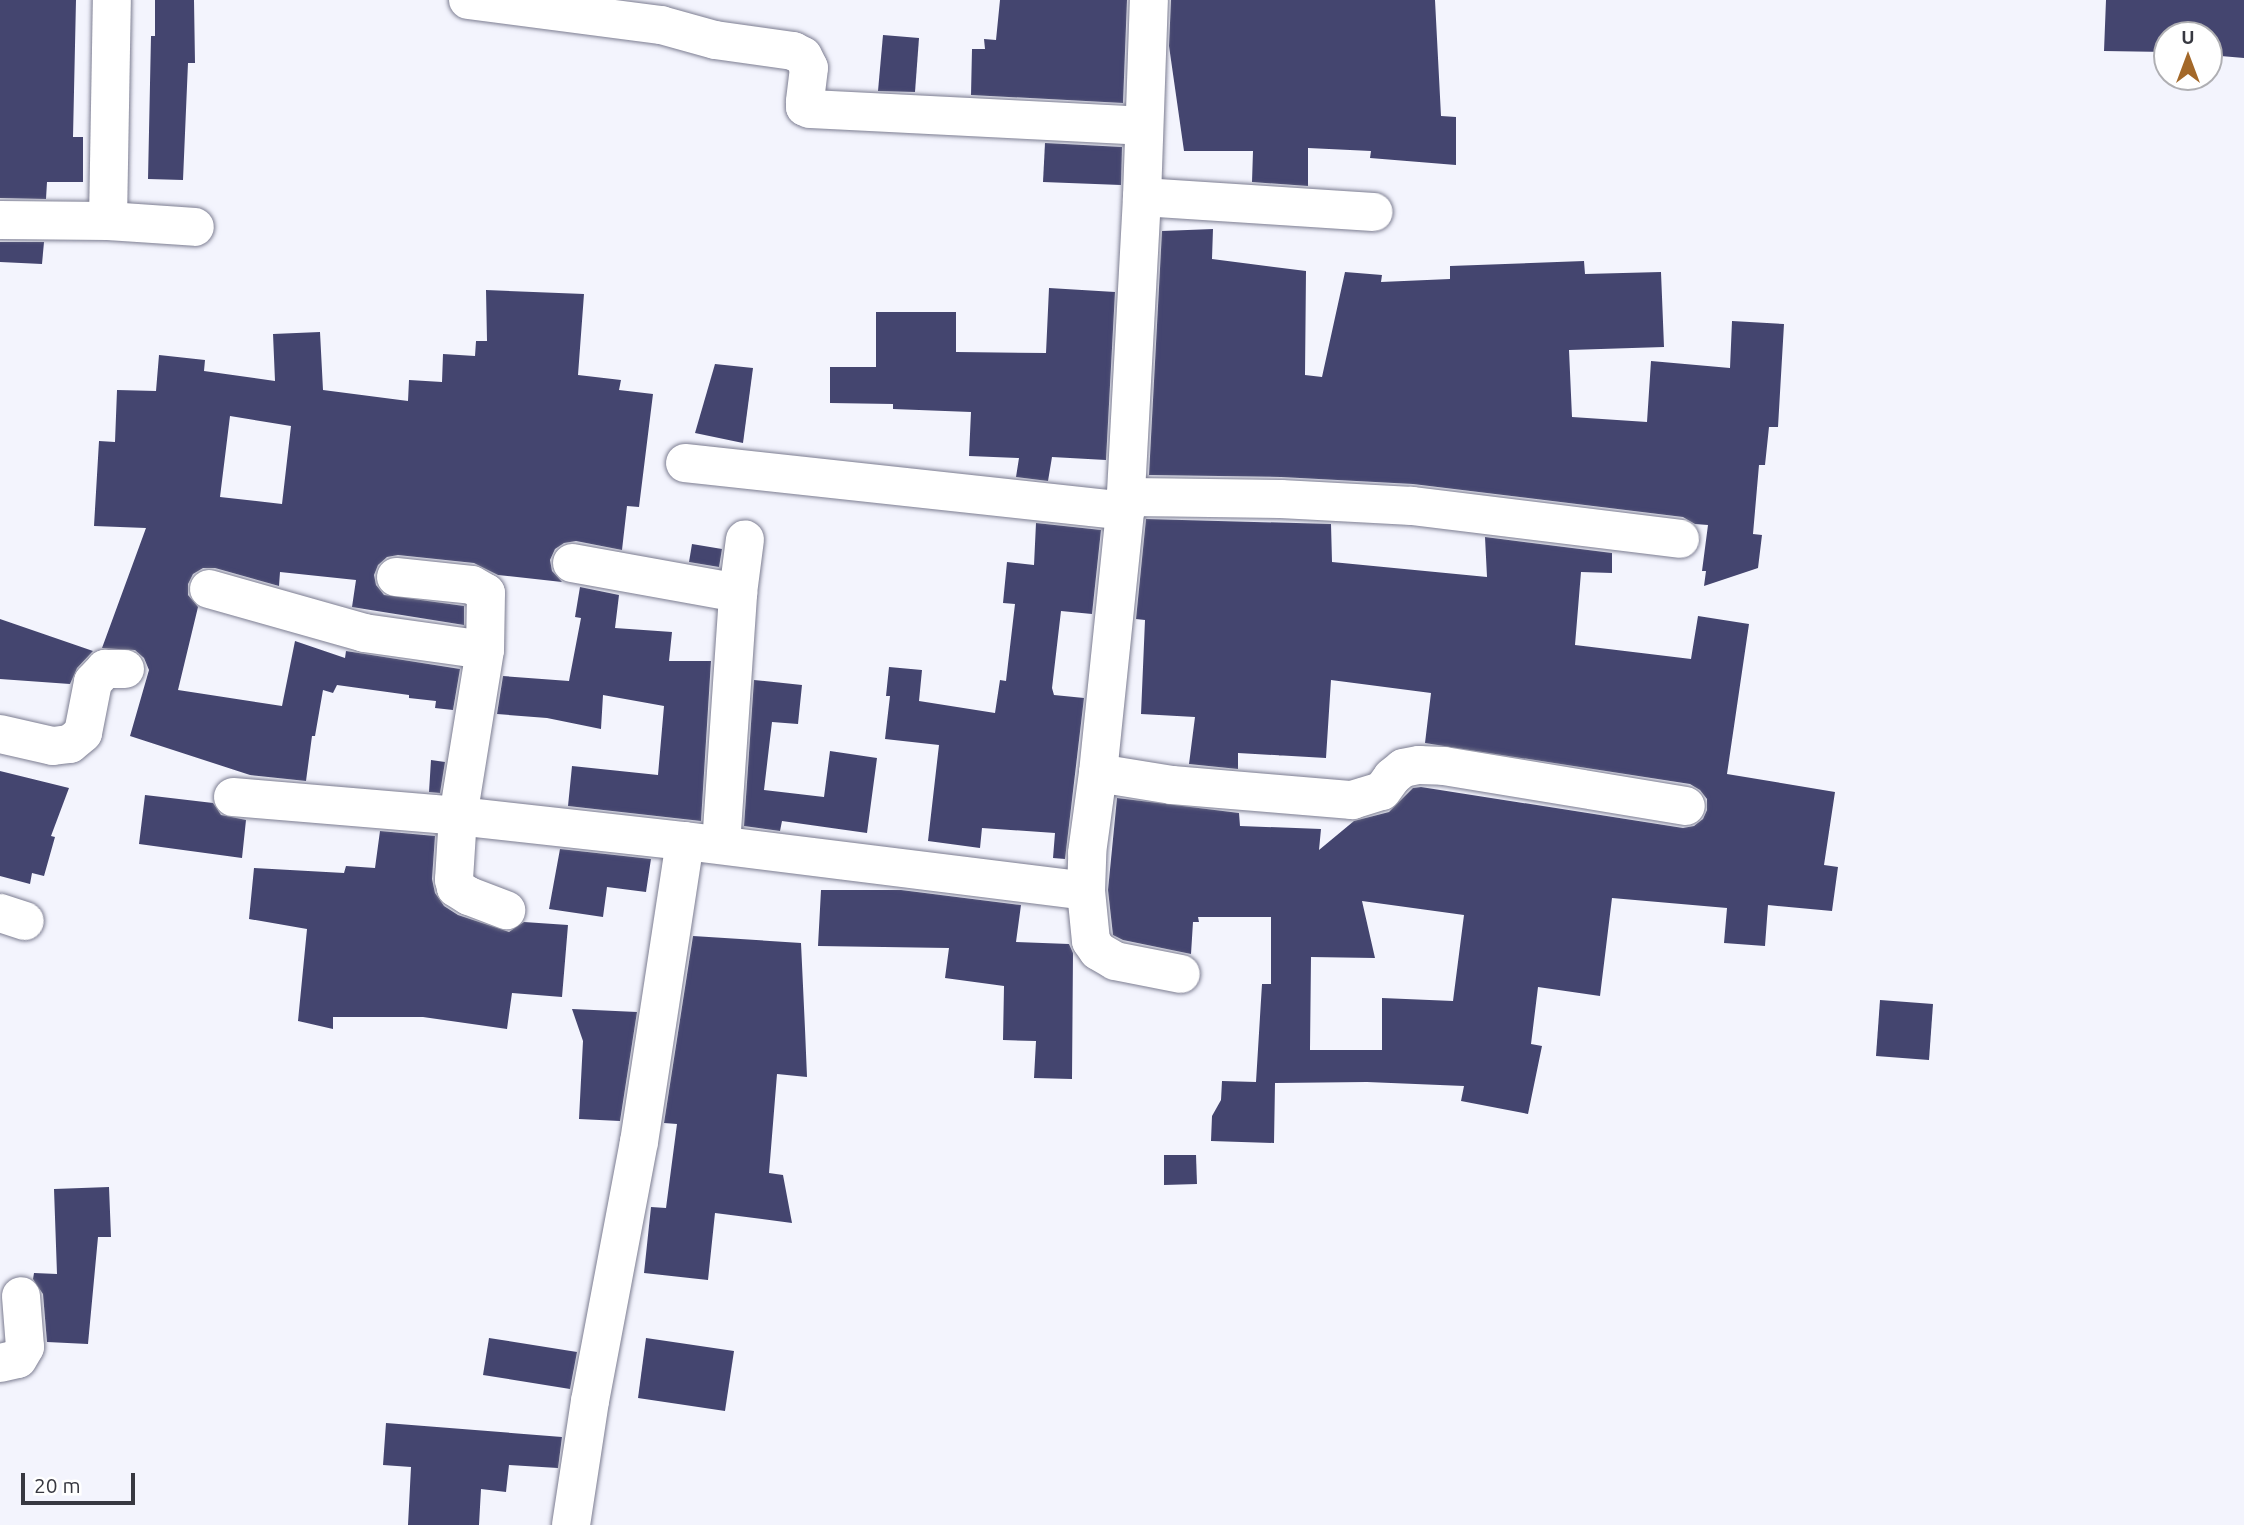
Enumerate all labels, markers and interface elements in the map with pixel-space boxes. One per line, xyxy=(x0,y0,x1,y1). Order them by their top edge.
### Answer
north arrow xyxy=(2153,21,2223,91)
text: U xyxy=(2181,26,2195,48)
scale bar xyxy=(24,1458,138,1502)
text: 20 m xyxy=(34,1473,81,1497)

